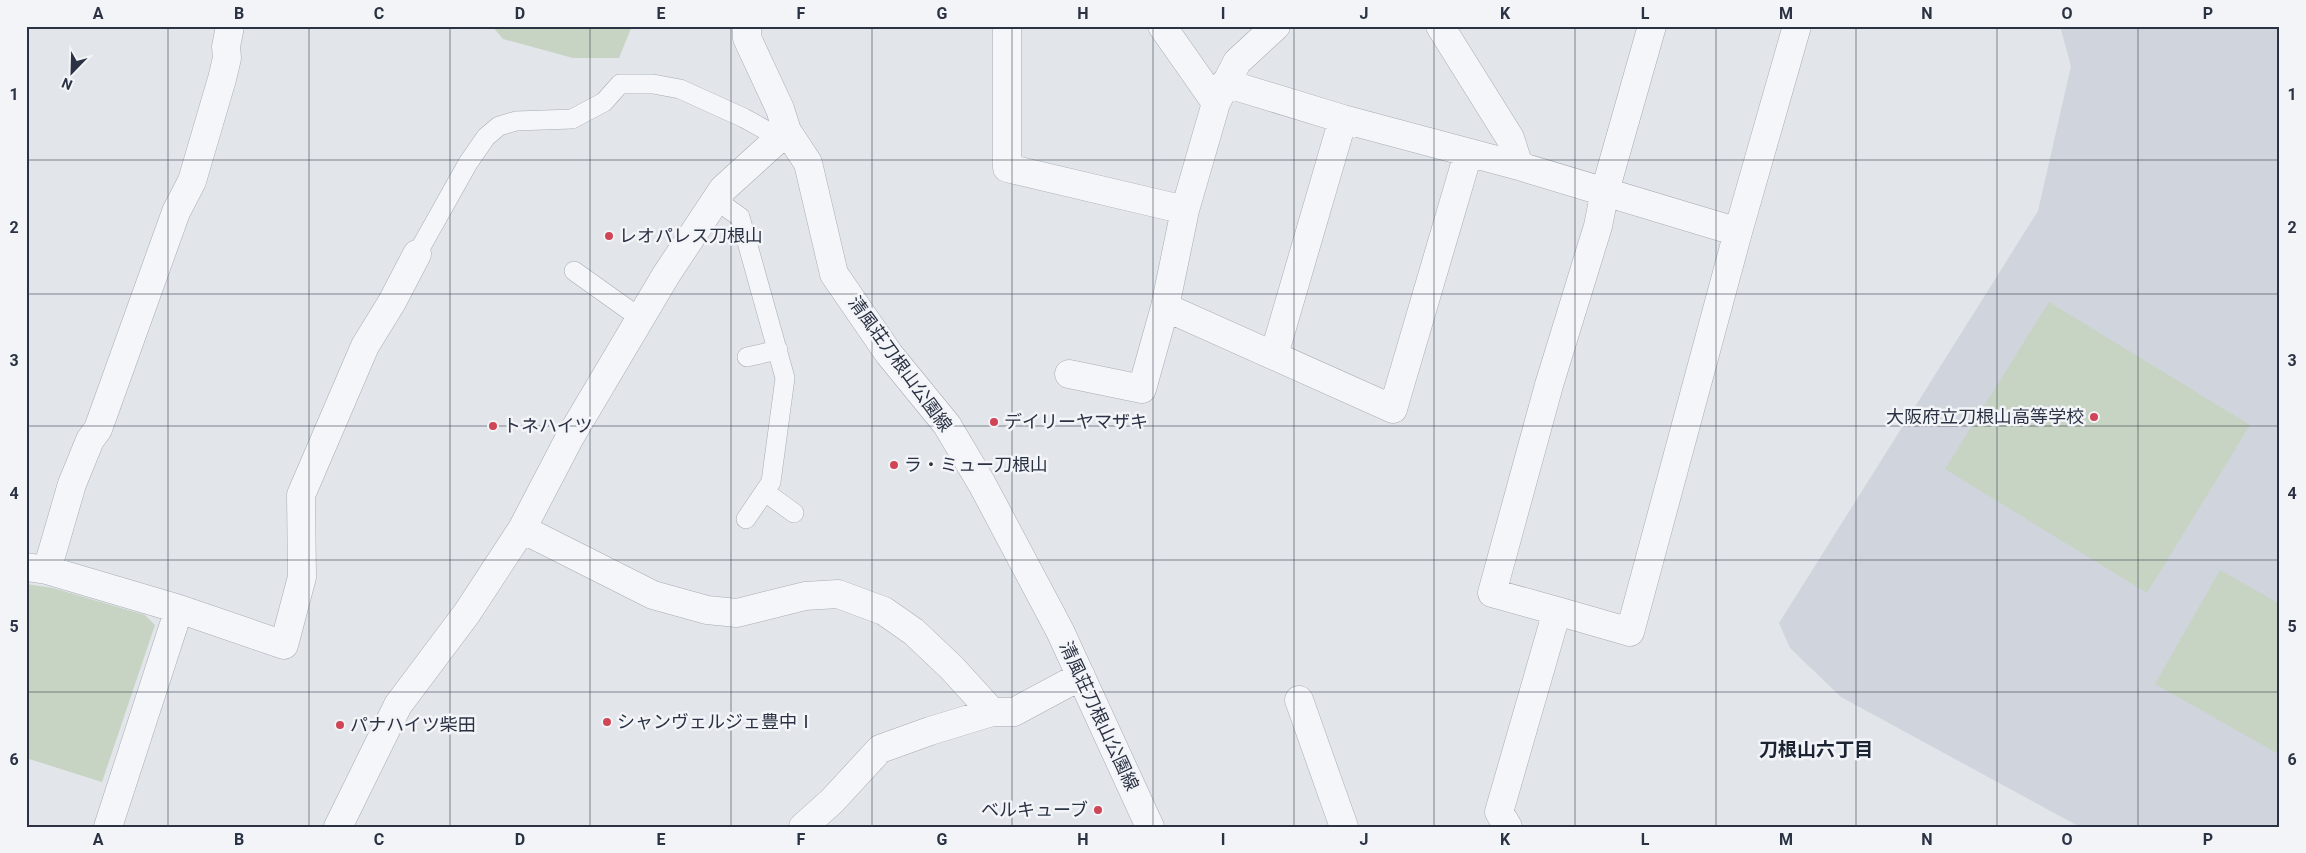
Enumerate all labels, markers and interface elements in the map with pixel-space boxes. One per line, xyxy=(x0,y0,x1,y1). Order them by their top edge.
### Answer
text: A xyxy=(93,4,104,23)
text: B xyxy=(234,4,244,23)
text: C xyxy=(374,4,384,23)
text: D xyxy=(515,4,525,23)
text: E xyxy=(657,4,666,23)
text: F xyxy=(797,4,806,23)
text: G xyxy=(937,4,948,23)
text: H xyxy=(1077,4,1089,23)
text: I xyxy=(1221,4,1225,23)
text: J xyxy=(1360,4,1368,23)
text: K xyxy=(1500,4,1511,23)
text: L xyxy=(1641,4,1650,23)
text: M xyxy=(1779,4,1793,23)
text: N xyxy=(1921,4,1933,23)
text: O xyxy=(2061,4,2073,23)
text: P xyxy=(2203,4,2213,23)
north arrow xyxy=(48,48,98,98)
text: N xyxy=(59,75,75,93)
text: 1 xyxy=(9,85,19,104)
text: 1 xyxy=(2287,85,2297,104)
text: 2 xyxy=(9,218,19,237)
text: 2 xyxy=(2287,218,2297,237)
place label: レオパレス刀根山 xyxy=(619,225,763,246)
marker: レオパレス刀根山 xyxy=(603,230,615,242)
street label: 清風荘刀根山公園線 xyxy=(844,292,957,435)
text: 3 xyxy=(9,351,19,370)
text: 3 xyxy=(2287,351,2297,370)
place label: 大阪府立刀根山高等学校 xyxy=(1886,406,2084,427)
place label: デイリーヤマザキ xyxy=(1004,411,1148,432)
marker: 大阪府立刀根山高等学校 xyxy=(2088,411,2100,423)
place label: トネハイツ xyxy=(503,415,593,436)
marker: デイリーヤマザキ xyxy=(988,416,1000,428)
marker: トネハイツ xyxy=(487,420,499,432)
place label: ラ・ミュー刀根山 xyxy=(904,454,1048,475)
marker: ラ・ミュー刀根山 xyxy=(888,459,900,471)
text: 4 xyxy=(9,484,19,503)
text: 4 xyxy=(2287,484,2297,503)
text: 5 xyxy=(9,617,19,636)
text: 5 xyxy=(2287,617,2297,636)
street label: 清風荘刀根山公園線 xyxy=(1056,638,1143,794)
place label: シャンヴェルジェ豊中Ⅰ xyxy=(617,711,815,732)
place label: パナハイツ柴田 xyxy=(350,714,476,735)
marker: シャンヴェルジェ豊中Ⅰ xyxy=(601,716,613,728)
marker: パナハイツ柴田 xyxy=(334,719,346,731)
district label: 刀根山六丁目 xyxy=(1759,738,1873,761)
text: 6 xyxy=(9,750,19,769)
text: 6 xyxy=(2287,750,2297,769)
place label: ベルキューブ xyxy=(981,799,1088,820)
marker: ベルキューブ xyxy=(1092,804,1104,816)
text: A xyxy=(93,830,104,849)
text: B xyxy=(234,830,244,849)
text: C xyxy=(374,830,384,849)
text: D xyxy=(515,830,525,849)
text: E xyxy=(657,830,666,849)
text: F xyxy=(797,830,806,849)
text: G xyxy=(937,830,948,849)
text: H xyxy=(1077,830,1089,849)
text: I xyxy=(1221,830,1225,849)
text: J xyxy=(1360,830,1368,849)
text: K xyxy=(1500,830,1511,849)
text: L xyxy=(1641,830,1650,849)
text: M xyxy=(1779,830,1793,849)
text: N xyxy=(1921,830,1933,849)
text: O xyxy=(2061,830,2073,849)
text: P xyxy=(2203,830,2213,849)

